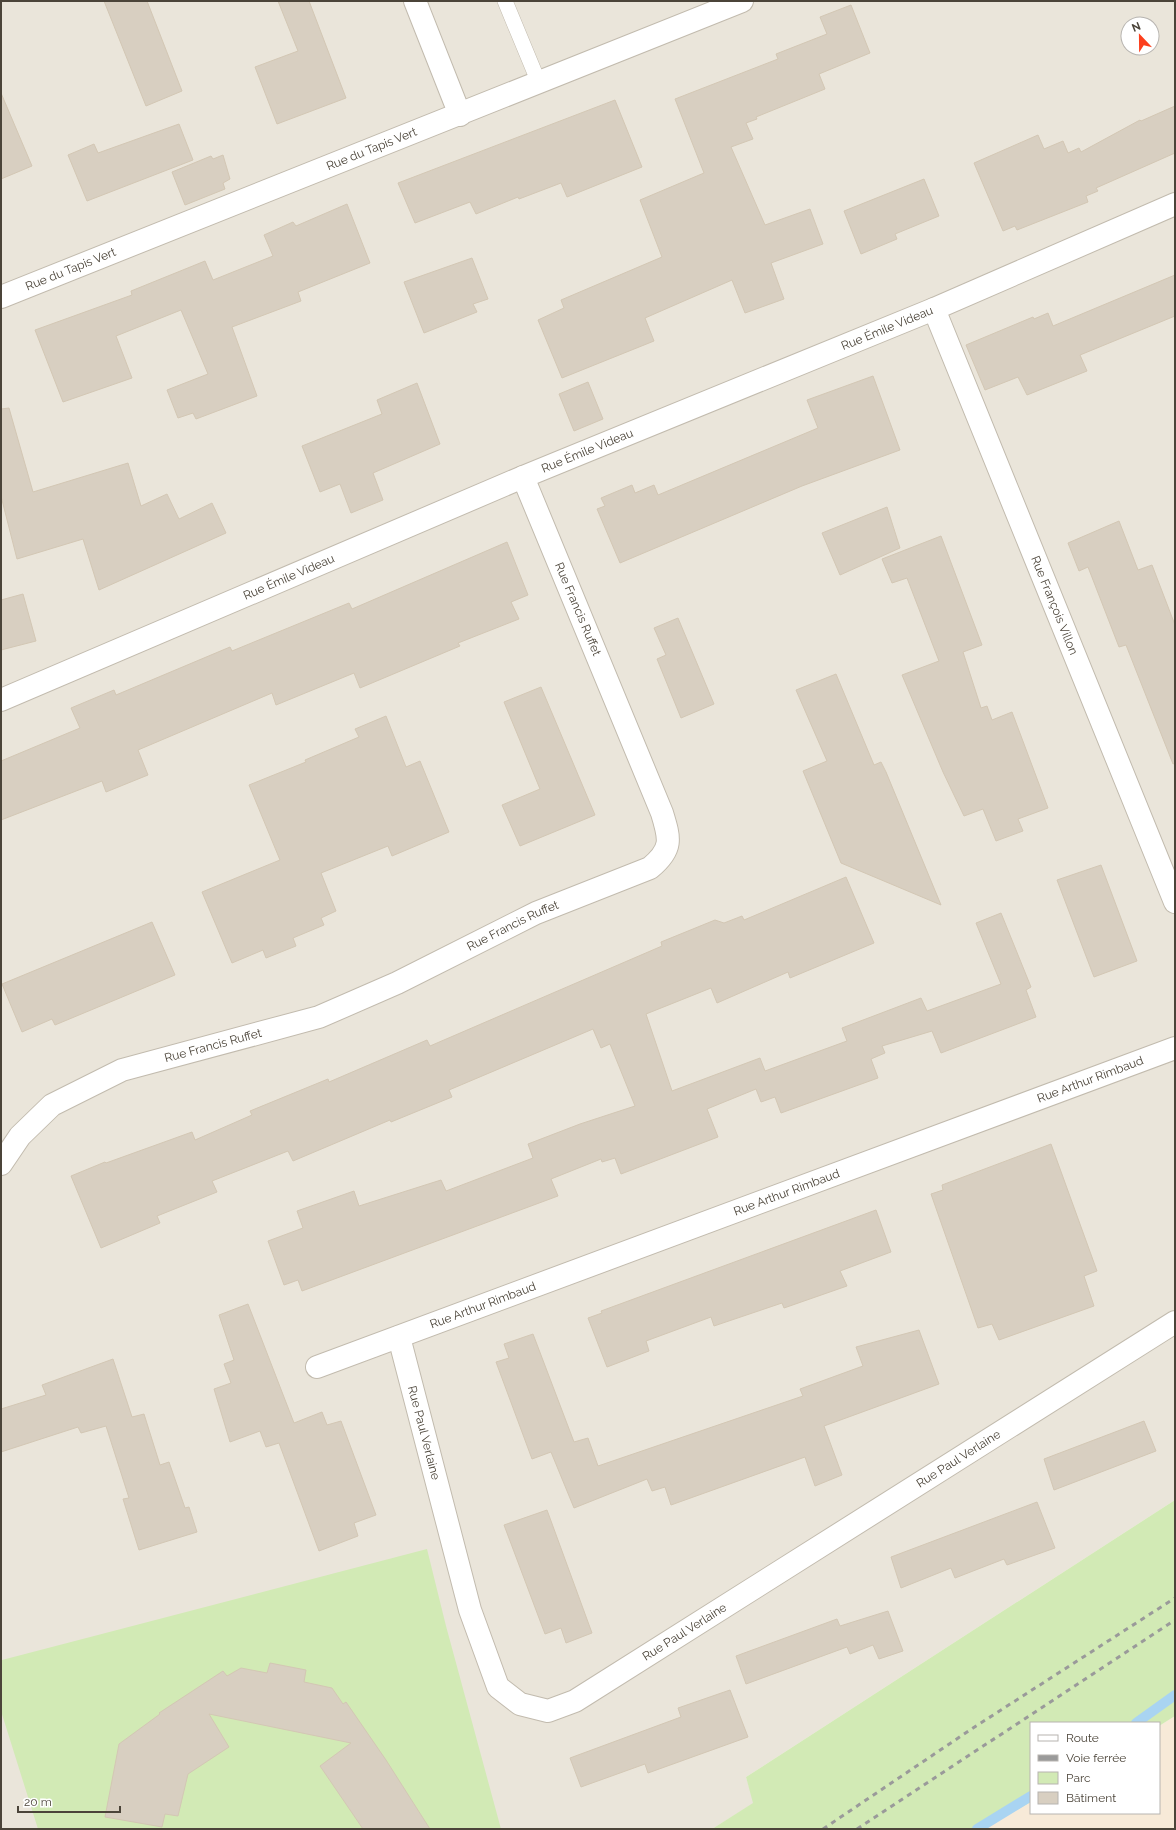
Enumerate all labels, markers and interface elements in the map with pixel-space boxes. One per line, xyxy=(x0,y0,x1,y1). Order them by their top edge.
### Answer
north arrow xyxy=(1120,16,1160,56)
text: N xyxy=(1130,20,1143,35)
street label: Rue du Tapis Vert xyxy=(324,125,419,173)
street label: Rue du Tapis Vert xyxy=(23,245,118,294)
street label: Rue Émile Videau xyxy=(839,303,935,353)
street label: Rue Émile Videau xyxy=(539,426,635,476)
street label: Rue Émile Videau xyxy=(241,551,337,603)
street label: Rue François Villon xyxy=(1028,554,1081,657)
street label: Rue Francis Ruffet xyxy=(552,560,604,658)
street label: Rue Francis Ruffet xyxy=(465,898,561,954)
street label: Rue Francis Ruffet xyxy=(163,1026,263,1065)
street label: Rue Arthur Rimbaud xyxy=(1035,1053,1145,1106)
street label: Rue Arthur Rimbaud xyxy=(732,1166,842,1219)
street label: Rue Arthur Rimbaud xyxy=(428,1279,538,1331)
street label: Rue Paul Verlaine xyxy=(405,1384,443,1481)
street label: Rue Paul Verlaine xyxy=(914,1427,1003,1491)
street label: Rue Paul Verlaine xyxy=(640,1600,729,1664)
legend xyxy=(1030,1722,1160,1814)
text: Route xyxy=(1066,1731,1099,1745)
text: Voie ferrée xyxy=(1066,1751,1126,1765)
text: Parc xyxy=(1066,1771,1091,1785)
scale bar xyxy=(18,1788,120,1814)
text: Bâtiment xyxy=(1066,1791,1116,1805)
text: 20 m xyxy=(24,1795,52,1809)

